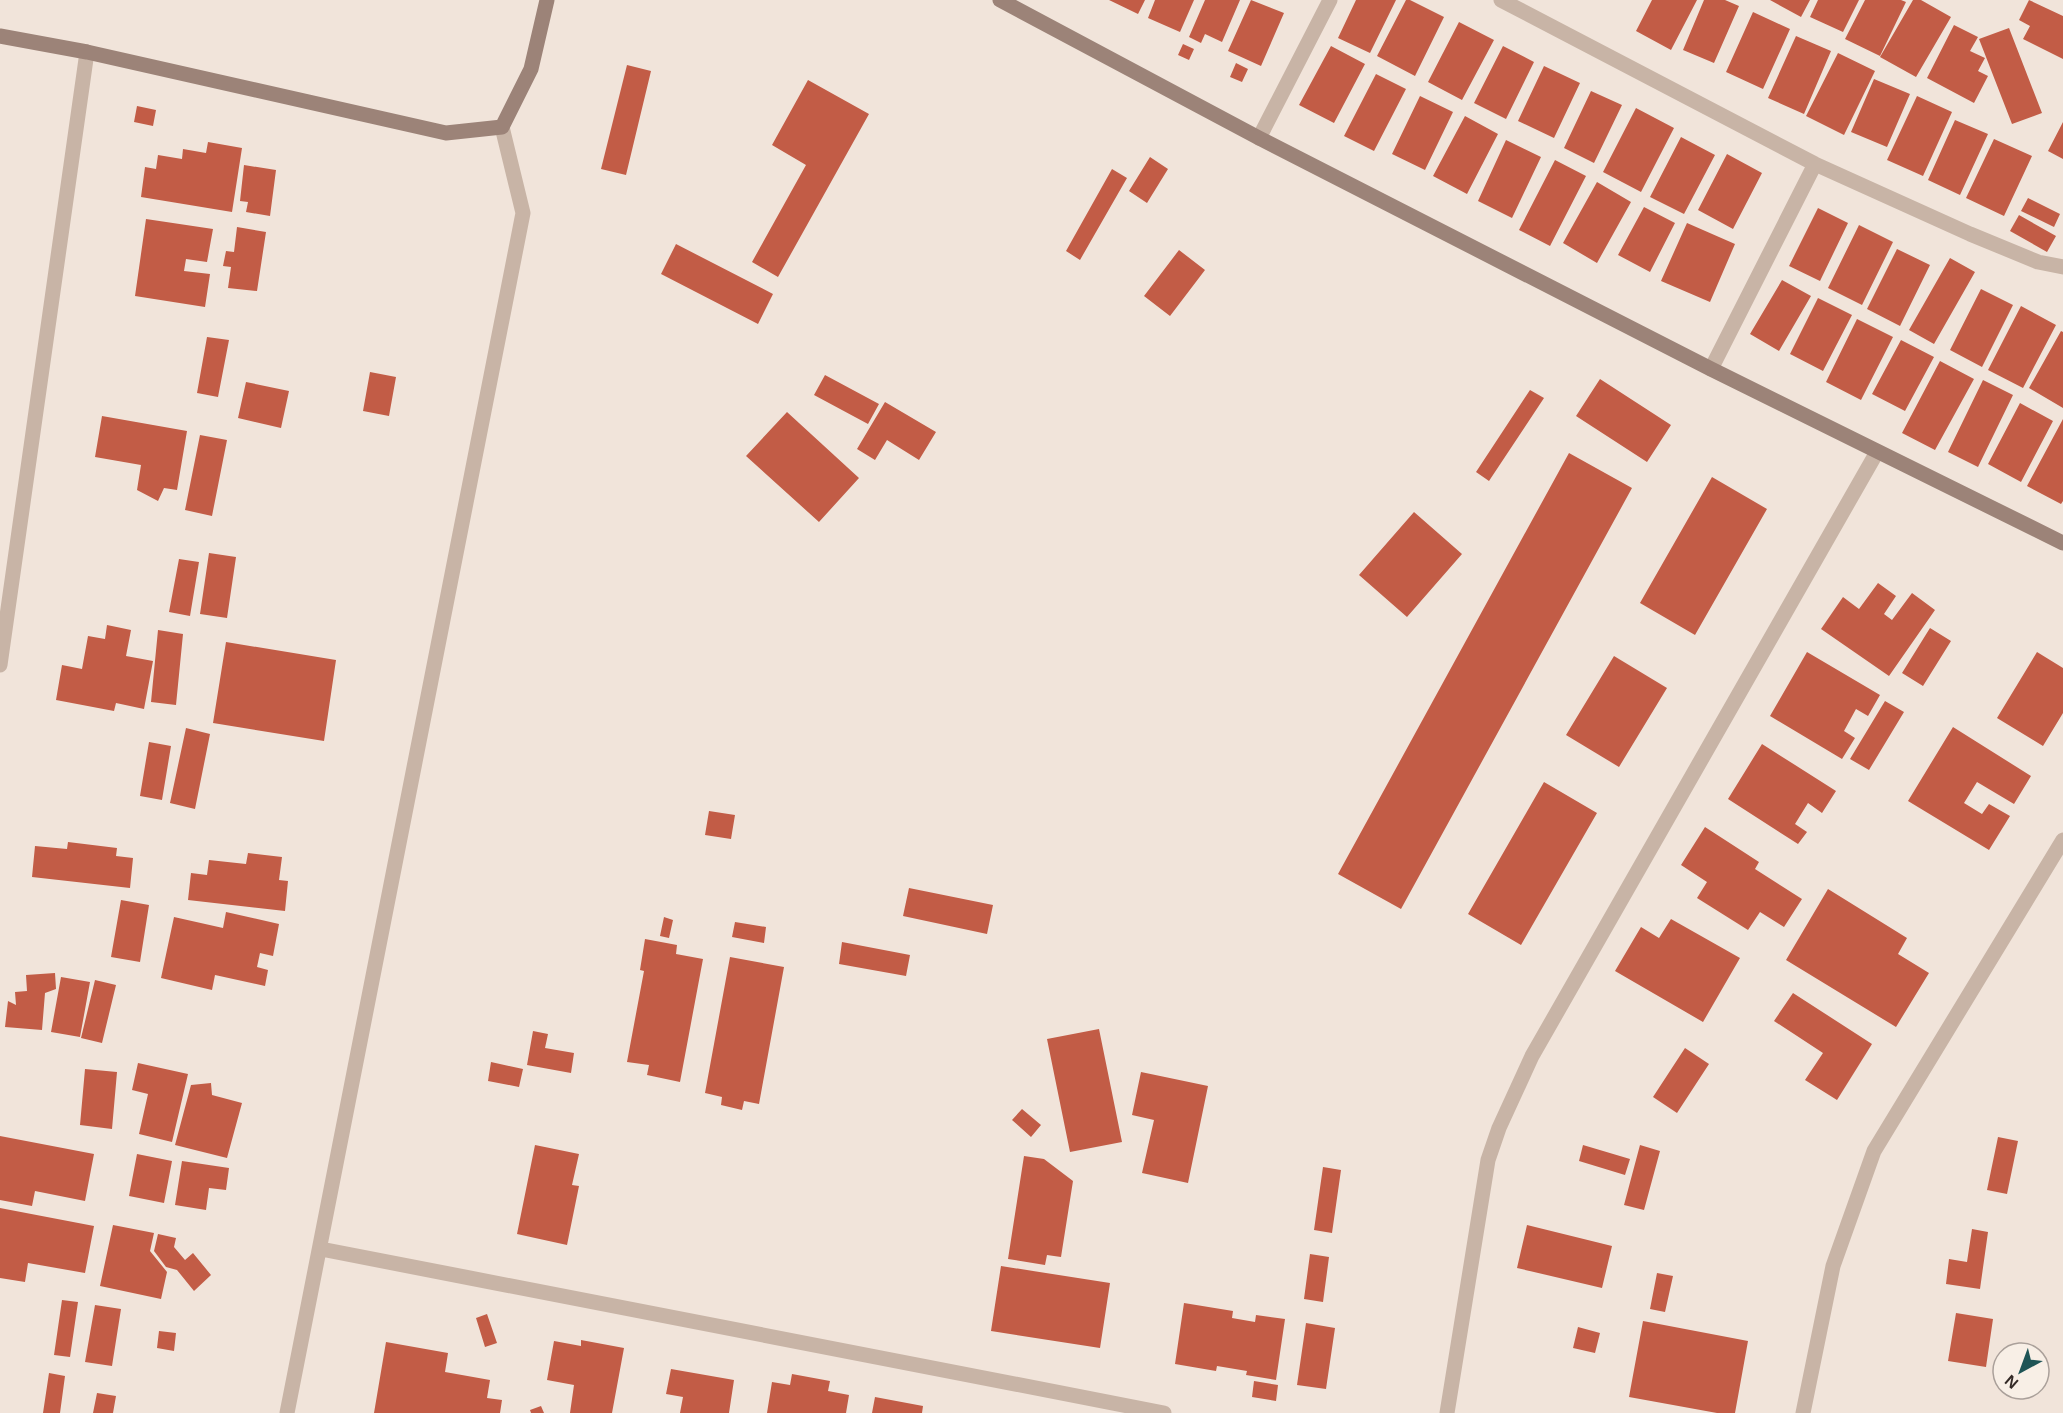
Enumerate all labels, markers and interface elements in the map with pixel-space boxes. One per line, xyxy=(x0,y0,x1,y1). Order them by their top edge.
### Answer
north arrow xyxy=(1991,1341,2051,1401)
text: N xyxy=(2002,1372,2021,1392)

